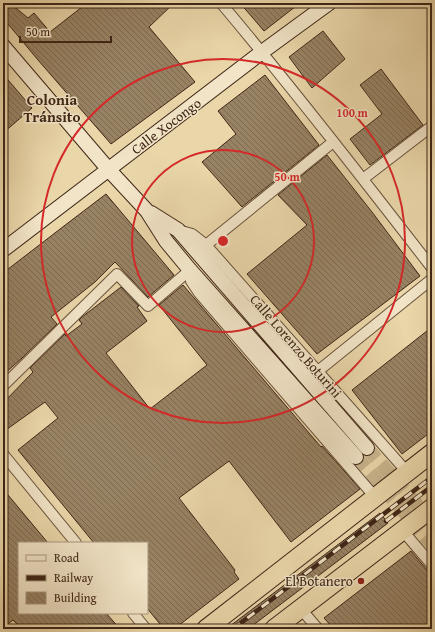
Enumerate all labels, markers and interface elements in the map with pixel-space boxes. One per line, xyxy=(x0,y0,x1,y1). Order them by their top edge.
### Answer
scale bar xyxy=(20,18,111,44)
text: 50 m xyxy=(26,23,50,40)
district label: Colonia Tránsito xyxy=(23,89,81,127)
street label: Calle Xocongo xyxy=(127,93,205,159)
text: 100 m xyxy=(336,104,369,121)
text: 50 m xyxy=(274,168,300,185)
centre of rings xyxy=(216,234,230,248)
street label: Calle Lorenzo Boturini xyxy=(245,290,347,402)
legend xyxy=(18,542,148,614)
text: Road xyxy=(54,549,80,566)
text: Railway xyxy=(54,569,93,586)
place label: El Botanero xyxy=(285,571,353,591)
marker: El Botanero xyxy=(356,576,366,586)
text: Building xyxy=(54,589,97,606)

